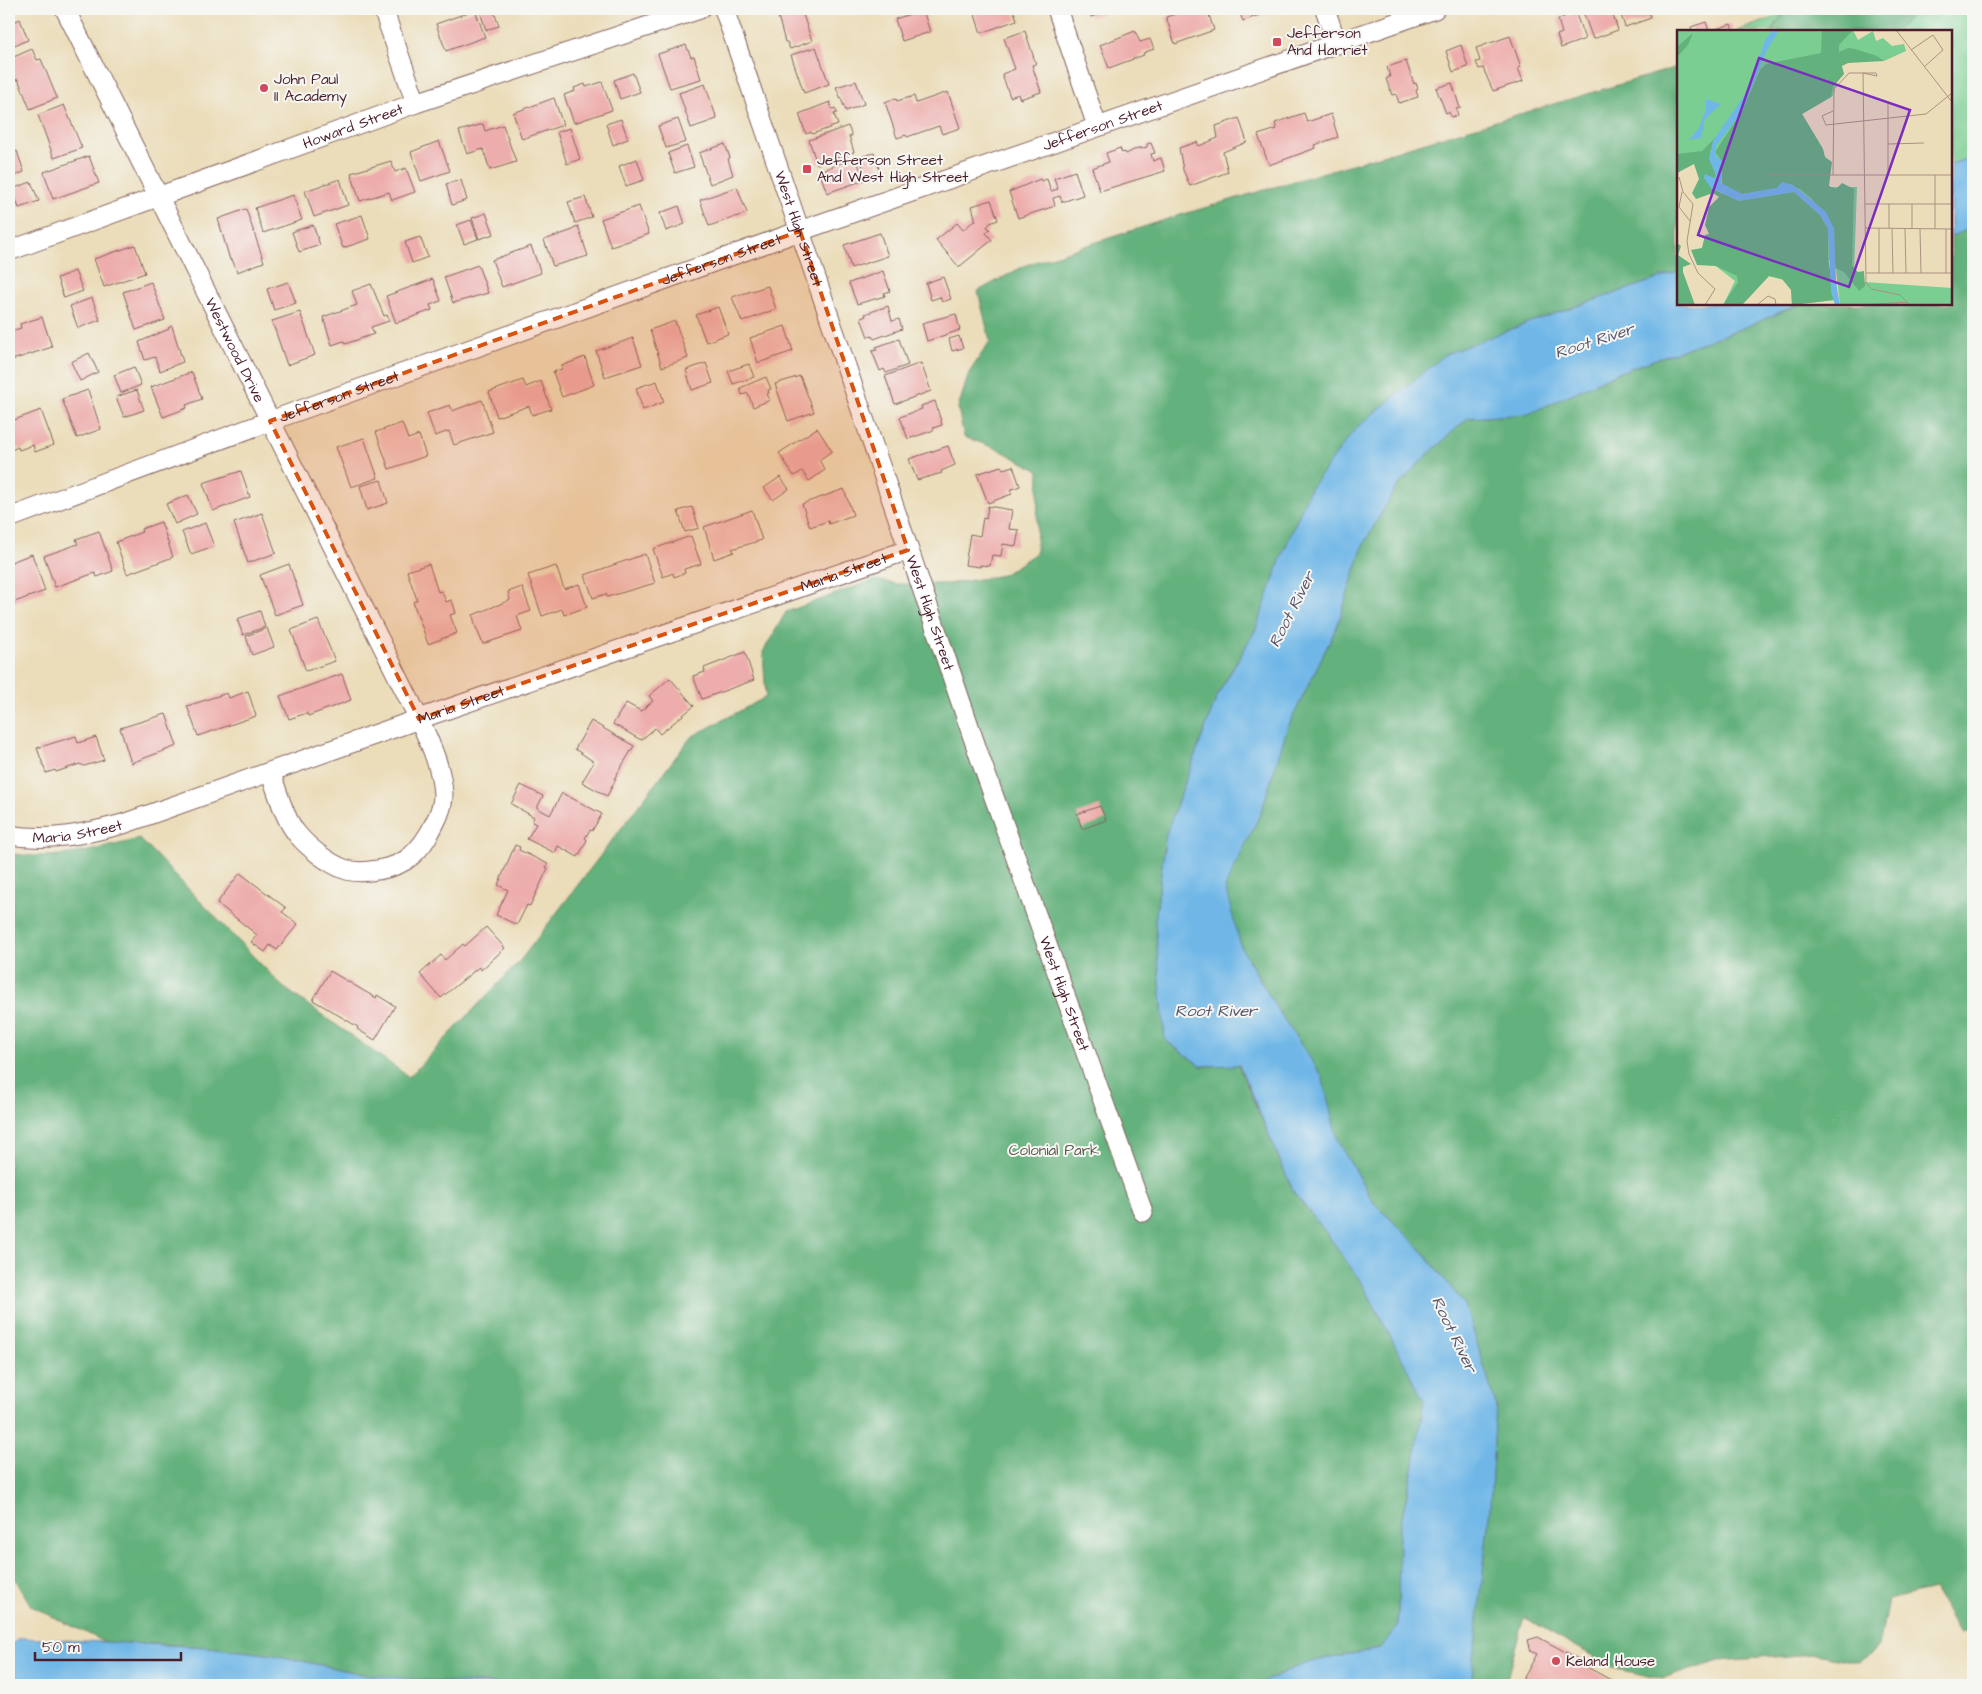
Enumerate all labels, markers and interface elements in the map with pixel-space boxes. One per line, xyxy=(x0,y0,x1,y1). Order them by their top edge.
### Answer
place label: Jefferson And Harriet xyxy=(1287,23,1368,61)
inset map xyxy=(1677,30,1952,305)
marker: Jefferson And Harriet xyxy=(1271,36,1283,48)
place label: John Paul II Academy xyxy=(274,69,347,108)
marker: John Paul II Academy xyxy=(258,82,270,94)
street label: Jefferson Street xyxy=(1040,95,1166,156)
street label: Howard Street xyxy=(300,98,406,154)
place label: Jefferson Street And West High Street xyxy=(817,150,968,189)
marker: Jefferson Street And West High Street xyxy=(801,163,813,175)
street label: West High Street xyxy=(769,168,828,289)
street label: Jefferson Street xyxy=(659,228,784,291)
street label: Westwood Drive xyxy=(200,294,270,406)
water label: Root River xyxy=(1552,317,1639,364)
street label: Jefferson Street xyxy=(277,365,402,428)
street label: Maria Street xyxy=(798,548,890,597)
street label: West High Street xyxy=(900,552,959,673)
water label: Root River xyxy=(1264,566,1321,651)
street label: Maria Street xyxy=(415,680,507,730)
street label: Maria Street xyxy=(33,815,125,849)
street label: West High Street xyxy=(1034,934,1094,1054)
water label: Root River xyxy=(1175,1000,1259,1022)
park label: Colonial Park xyxy=(1009,1140,1099,1161)
water label: Root River xyxy=(1426,1293,1483,1378)
scale bar xyxy=(35,1629,181,1661)
text: 50 m xyxy=(42,1637,80,1658)
place label: Keland House xyxy=(1566,1651,1655,1672)
marker: Keland House xyxy=(1550,1655,1562,1667)

